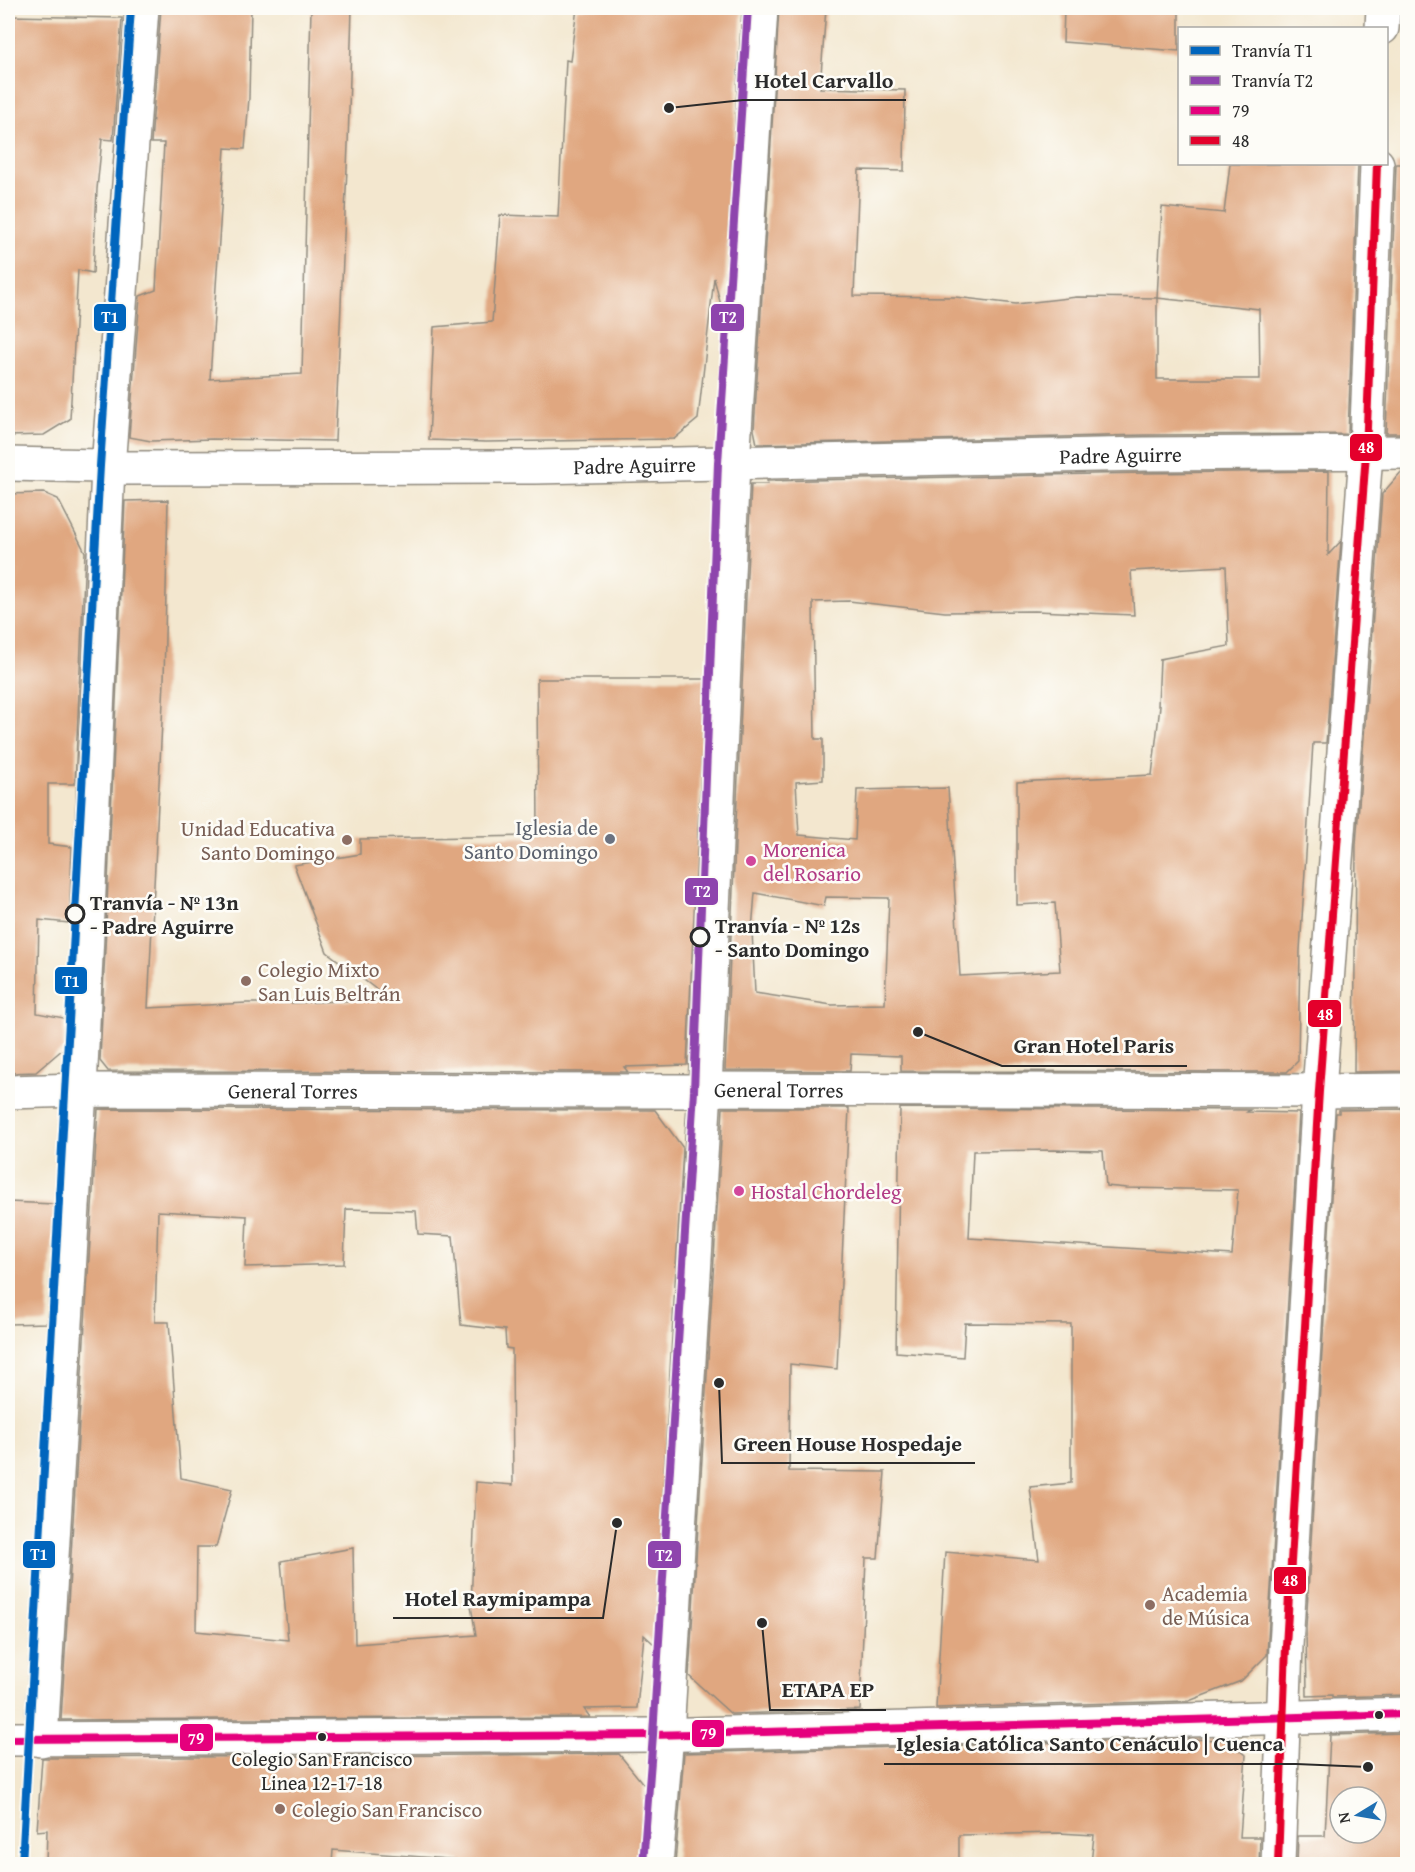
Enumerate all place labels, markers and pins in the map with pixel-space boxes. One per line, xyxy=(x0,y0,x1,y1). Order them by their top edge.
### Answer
callout: Hotel Carvallo xyxy=(743,60,906,100)
place label: Iglesia de Santo Domingo xyxy=(464,812,598,867)
place label: Unidad Educativa Santo Domingo xyxy=(181,813,335,868)
marker: Iglesia de Santo Domingo xyxy=(603,832,617,846)
marker: Unidad Educativa Santo Domingo xyxy=(340,833,354,847)
place label: Morenica del Rosario xyxy=(763,834,861,889)
marker: Morenica del Rosario xyxy=(744,854,758,868)
place label: Tranvía - Nº 13n - Padre Aguirre xyxy=(90,887,239,942)
marker: Tranvía - Nº 13n - Padre Aguirre xyxy=(65,904,85,924)
place label: Tranvía - Nº 12s - Santo Domingo xyxy=(715,910,869,965)
marker: Tranvía - Nº 12s - Santo Domingo xyxy=(690,927,710,947)
place label: Colegio Mixto San Luis Beltrán xyxy=(258,954,401,1009)
marker: Colegio Mixto San Luis Beltrán xyxy=(239,974,253,988)
callout: Gran Hotel Paris xyxy=(1002,1026,1187,1066)
place label: Hostal Chordeleg xyxy=(751,1176,902,1207)
marker: Hostal Chordeleg xyxy=(732,1184,746,1198)
callout: Green House Hospedaje xyxy=(722,1423,975,1463)
callout: Hotel Raymipampa xyxy=(393,1578,603,1618)
place label: Academia de Música xyxy=(1162,1578,1250,1633)
marker: Academia de Música xyxy=(1143,1598,1157,1612)
callout: ETAPA EP xyxy=(770,1670,886,1710)
unlabelled marker xyxy=(1373,1709,1385,1721)
callout: Iglesia Católica Santo Cenáculo | Cuenca xyxy=(884,1724,1296,1764)
marker: Colegio San Francisco Linea 12-17-18 xyxy=(316,1731,328,1743)
place label: Colegio San Francisco Linea 12-17-18 xyxy=(231,1744,413,1797)
place label: Colegio San Francisco xyxy=(292,1794,482,1825)
marker: Colegio San Francisco xyxy=(273,1802,287,1816)

